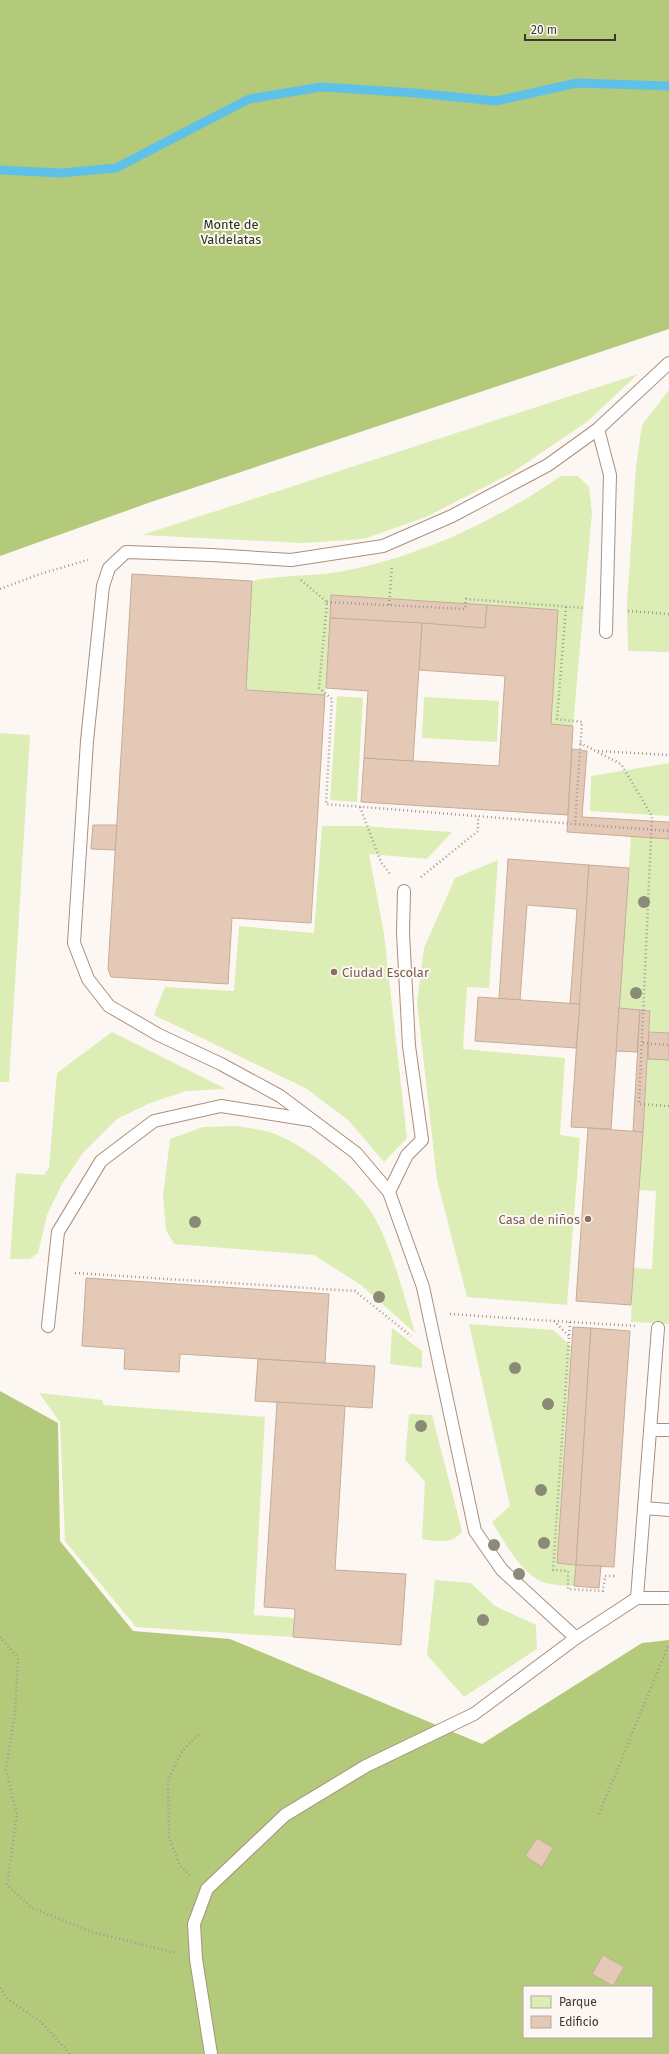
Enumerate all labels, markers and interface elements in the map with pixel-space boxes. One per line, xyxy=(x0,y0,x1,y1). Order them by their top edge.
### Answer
scale bar xyxy=(525,16,615,42)
text: 20 m xyxy=(531,23,557,37)
park label: Monte de Valdelatas xyxy=(201,217,261,247)
place label: Ciudad Escolar xyxy=(342,965,429,980)
marker: Ciudad Escolar xyxy=(329,967,339,977)
place label: Casa de niños xyxy=(499,1212,580,1227)
marker: Casa de niños xyxy=(583,1214,593,1224)
legend xyxy=(523,1986,653,2038)
text: Parque xyxy=(559,1995,597,2009)
text: Edificio xyxy=(559,2015,599,2029)

